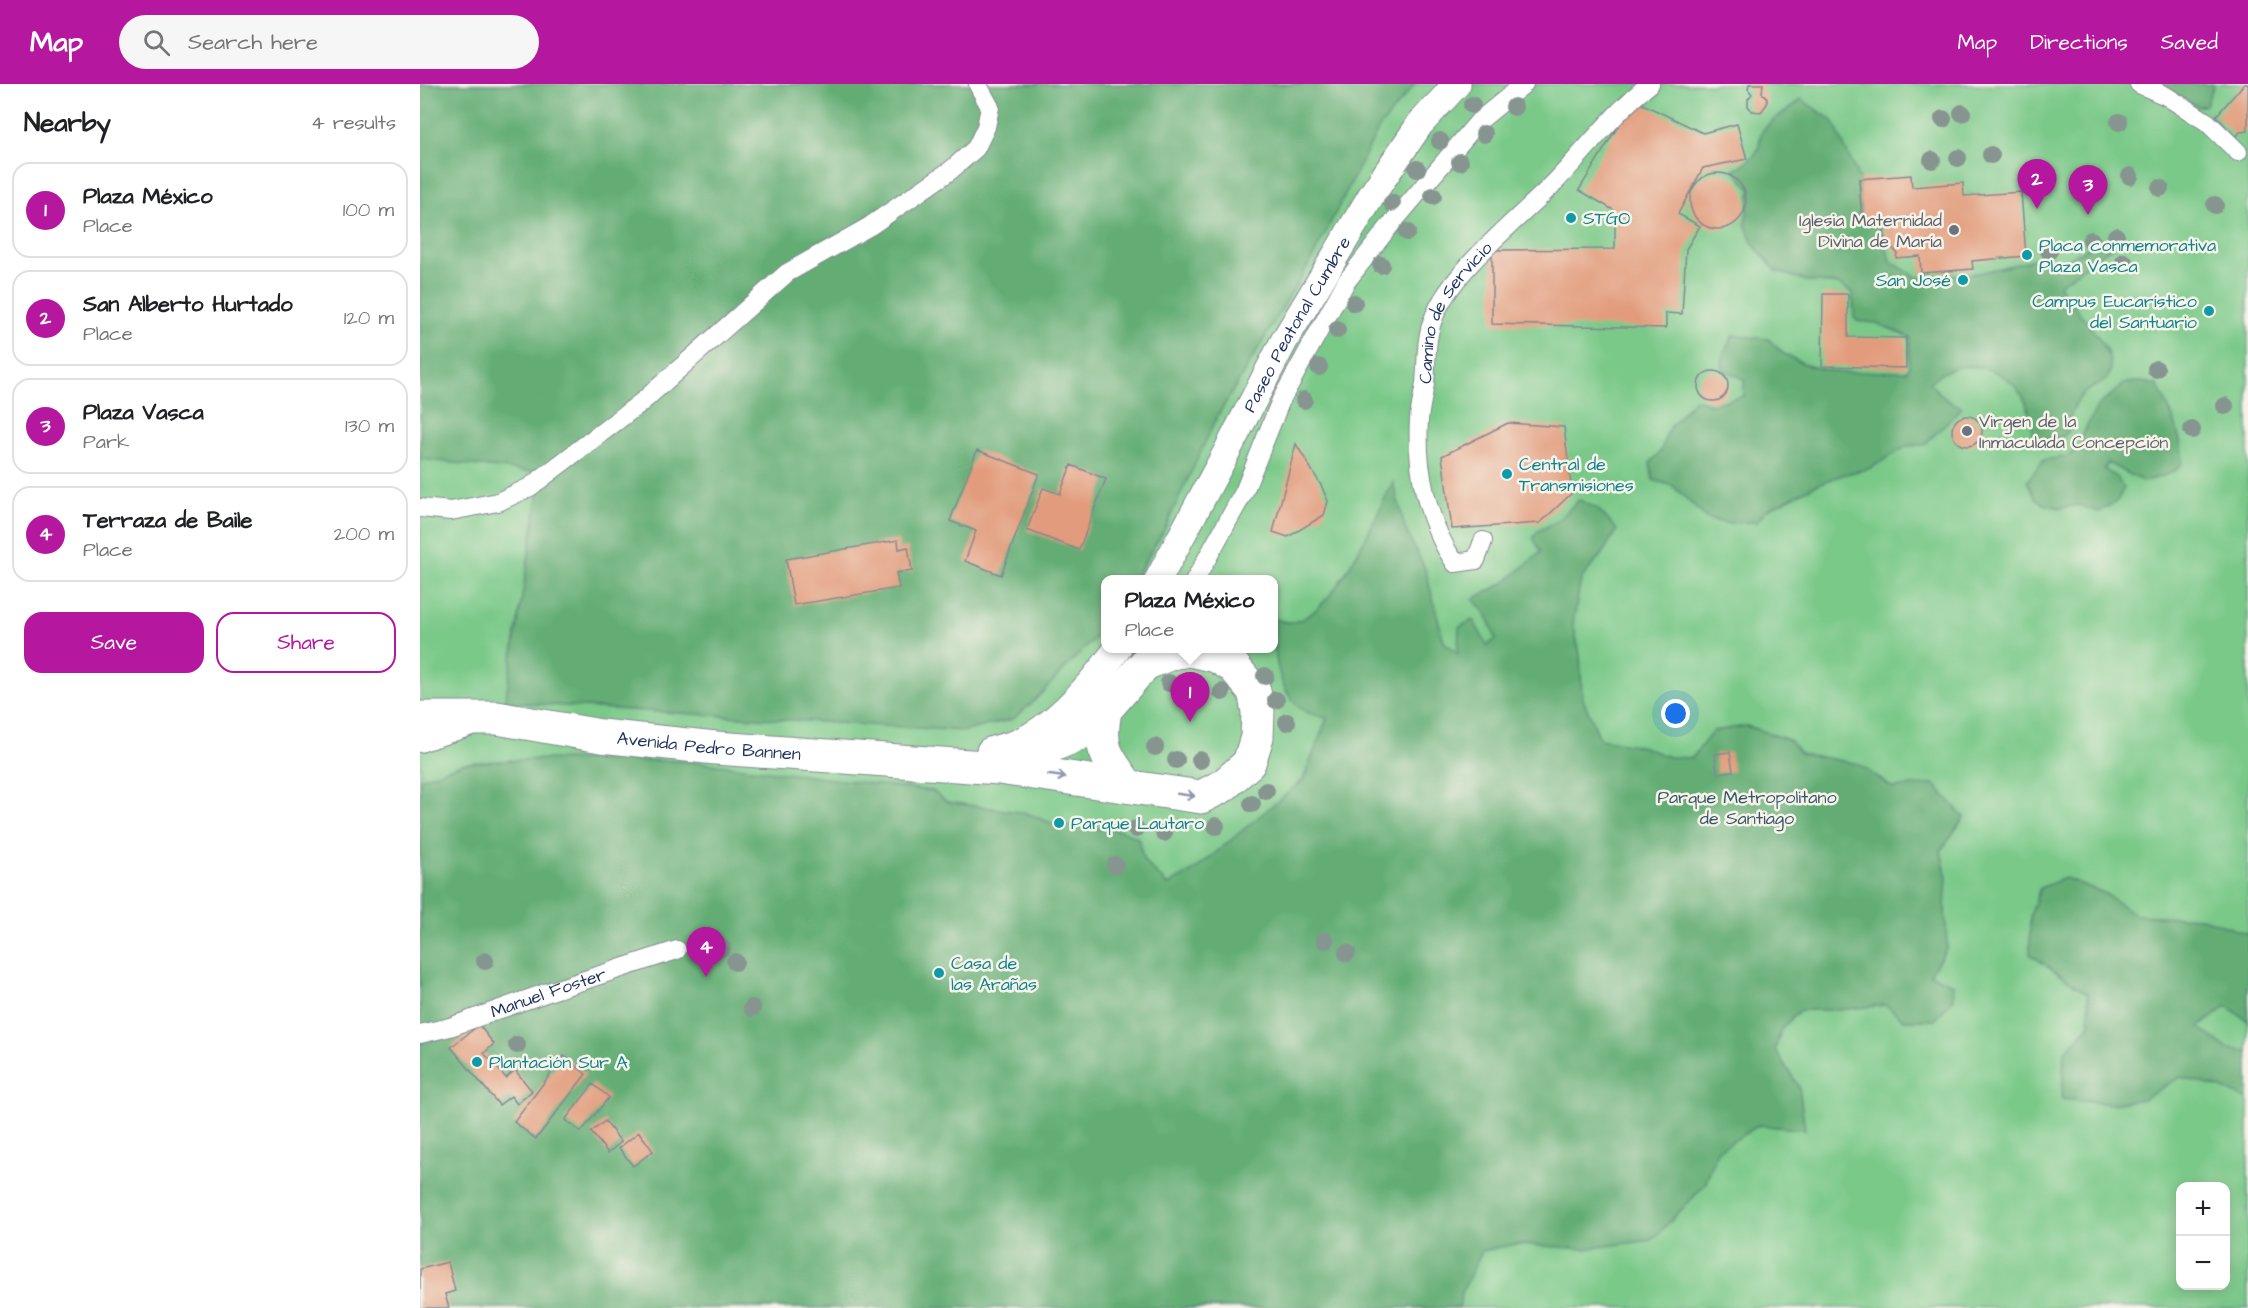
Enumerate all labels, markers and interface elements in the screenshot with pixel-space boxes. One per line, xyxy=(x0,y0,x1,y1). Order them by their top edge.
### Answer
search box xyxy=(119,15,539,69)
text: Map xyxy=(30,23,83,62)
icon: search xyxy=(140,26,173,59)
text: Search here xyxy=(188,27,318,58)
text: Map xyxy=(1957,28,1997,57)
text: Directions xyxy=(2030,28,2128,57)
text: Saved xyxy=(2161,28,2218,57)
text: Nearby xyxy=(24,105,111,141)
text: 4 results xyxy=(311,109,396,137)
pin: 2 xyxy=(2018,160,2056,209)
pin: 3 xyxy=(2068,166,2108,215)
text: Plaza México xyxy=(83,181,213,212)
text: 1 xyxy=(44,196,47,224)
text: 100 m xyxy=(343,196,394,224)
place label: STGO xyxy=(1583,206,1630,231)
place label: Iglesia Maternidad Divina de María xyxy=(1799,208,1942,254)
marker: STGO xyxy=(1564,211,1578,225)
text: Place xyxy=(83,212,133,240)
marker: Iglesia Maternidad Divina de María xyxy=(1947,223,1961,237)
street label: Paseo Peatonal Cumbre xyxy=(1237,231,1357,416)
place label: Placa conmemorativa Plaza Vasca xyxy=(2039,233,2216,279)
street label: Camino de Servicio xyxy=(1413,236,1498,384)
marker: Placa conmemorativa Plaza Vasca xyxy=(2020,248,2034,262)
place label: San José xyxy=(1876,268,1951,293)
marker: San José xyxy=(1956,273,1970,287)
text: San Alberto Hurtado xyxy=(83,289,293,320)
place label: Campus Eucarístico del Santuario xyxy=(2032,289,2197,335)
text: 2 xyxy=(40,304,51,332)
text: 120 m xyxy=(344,304,394,332)
marker: Campus Eucarístico del Santuario xyxy=(2202,304,2216,318)
text: Place xyxy=(83,320,133,348)
text: Plaza Vasca xyxy=(83,397,204,428)
place label: Virgen de la Inmaculada Concepción xyxy=(1979,409,2168,455)
text: 3 xyxy=(40,412,51,440)
text: 130 m xyxy=(345,412,394,440)
marker: Virgen de la Inmaculada Concepción xyxy=(1960,424,1974,438)
text: Park xyxy=(83,428,129,456)
place label: Central de Transmisiones xyxy=(1519,452,1634,498)
marker: Central de Transmisiones xyxy=(1500,467,1514,481)
text: Terraza de Baile xyxy=(83,505,253,536)
text: 4 xyxy=(39,520,52,548)
text: 200 m xyxy=(334,520,394,548)
text: Place xyxy=(83,536,133,564)
popup xyxy=(1101,575,1278,653)
text: Plaza México xyxy=(1125,585,1254,616)
button: Save xyxy=(24,612,204,673)
button: Share xyxy=(216,612,396,673)
text: Place xyxy=(1125,616,1174,644)
pin: 1 xyxy=(1170,672,1210,722)
your location xyxy=(1661,699,1690,728)
street label: Avenida Pedro Bannen xyxy=(616,725,802,766)
one-way arrow xyxy=(1047,771,1066,782)
park label: Parque Metropolitano de Santiago xyxy=(1657,785,1837,832)
one-way arrow xyxy=(1176,789,1195,800)
place label: Parque Lautaro xyxy=(1071,811,1204,836)
marker: Parque Lautaro xyxy=(1052,816,1066,830)
pin: 4 xyxy=(686,928,726,977)
place label: Casa de las Arañas xyxy=(951,951,1037,997)
street label: Manuel Foster xyxy=(487,961,609,1024)
marker: Casa de las Arañas xyxy=(932,966,946,980)
place label: Plantación Sur A xyxy=(489,1050,628,1075)
marker: Plantación Sur A xyxy=(470,1055,484,1069)
map controls xyxy=(2176,1182,2230,1290)
button: + xyxy=(2176,1182,2230,1236)
button: − xyxy=(2176,1236,2230,1290)

